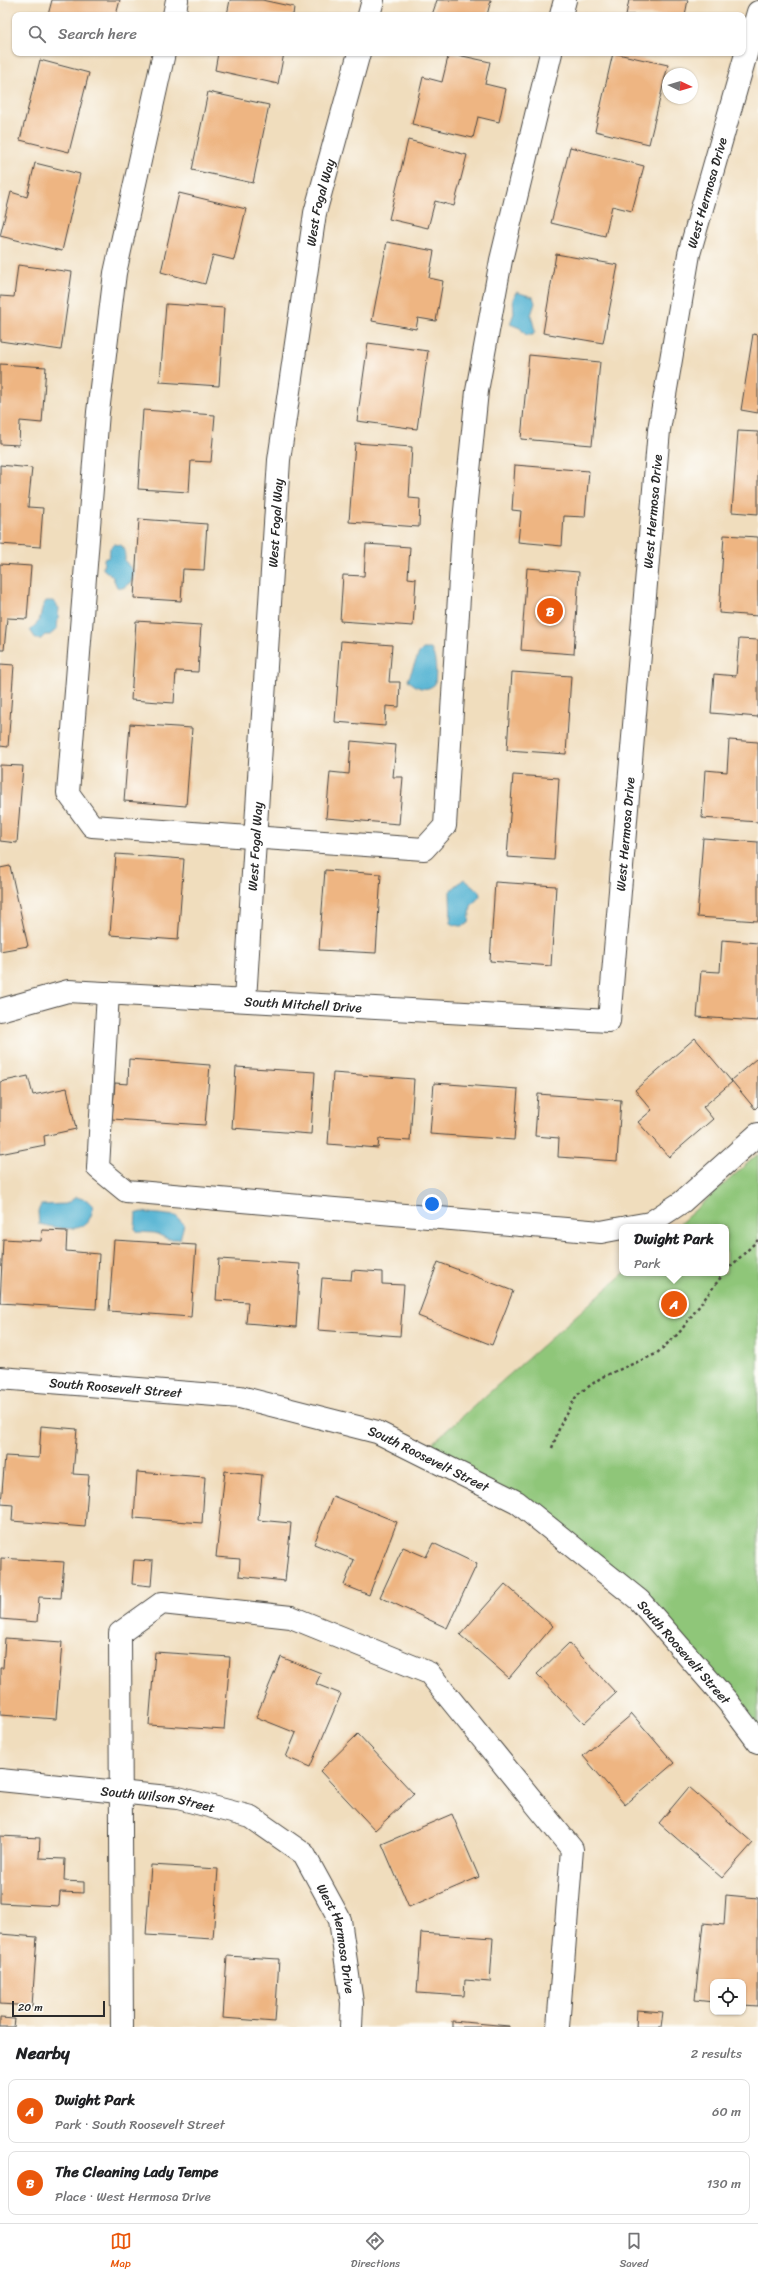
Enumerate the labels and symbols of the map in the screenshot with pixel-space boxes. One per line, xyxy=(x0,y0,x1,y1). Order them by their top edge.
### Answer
north arrow xyxy=(662,68,698,104)
street label: West Hermosa Drive xyxy=(680,134,733,251)
street label: West Fogal Way xyxy=(299,156,341,248)
street label: West Hermosa Drive xyxy=(636,453,668,569)
street label: West Fogal Way xyxy=(261,477,289,568)
pin: B xyxy=(537,596,563,626)
street label: West Hermosa Drive xyxy=(609,776,641,892)
street label: West Fogal Way xyxy=(240,801,269,892)
street label: South Mitchell Drive xyxy=(244,989,362,1019)
your location xyxy=(422,1194,442,1214)
pin: A xyxy=(661,1289,687,1319)
street label: South Roosevelt Street xyxy=(48,1370,184,1404)
street label: South Roosevelt Street xyxy=(366,1419,494,1498)
street label: South Roosevelt Street xyxy=(632,1594,737,1710)
street label: South Wilson Street xyxy=(100,1779,218,1819)
street label: West Hermosa Drive xyxy=(311,1879,362,1995)
scale bar xyxy=(12,1999,105,2018)

